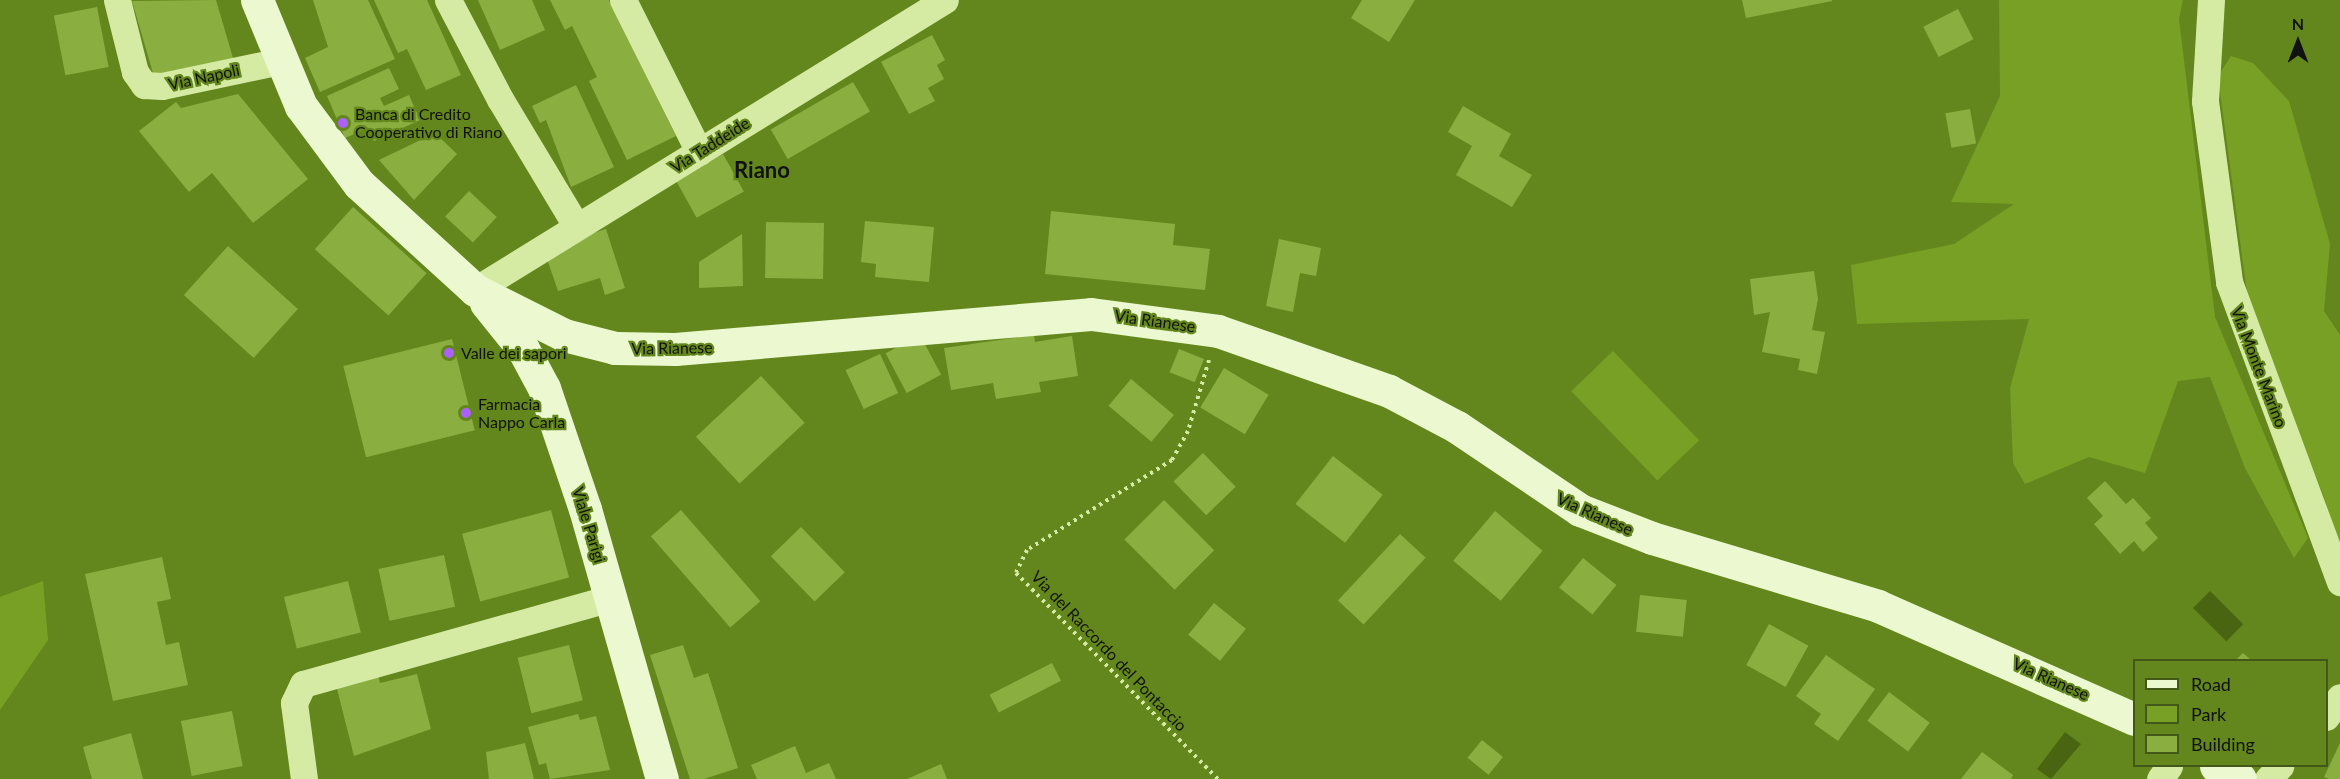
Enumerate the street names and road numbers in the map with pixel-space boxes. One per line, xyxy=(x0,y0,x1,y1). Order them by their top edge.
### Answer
street label: Via Napoli xyxy=(167,60,241,94)
street label: Via Taddeide xyxy=(667,113,753,177)
street label: Via Monte Marino xyxy=(2227,304,2291,430)
street label: Via Rianese xyxy=(1113,306,1197,336)
street label: Via Rianese xyxy=(631,338,713,358)
street label: Viale Parigi xyxy=(568,485,610,565)
street label: Via Rianese xyxy=(1554,489,1636,539)
street label: Via del Raccordo del Pontaccio xyxy=(1027,567,1191,735)
street label: Via Rianese xyxy=(2010,654,2092,704)

